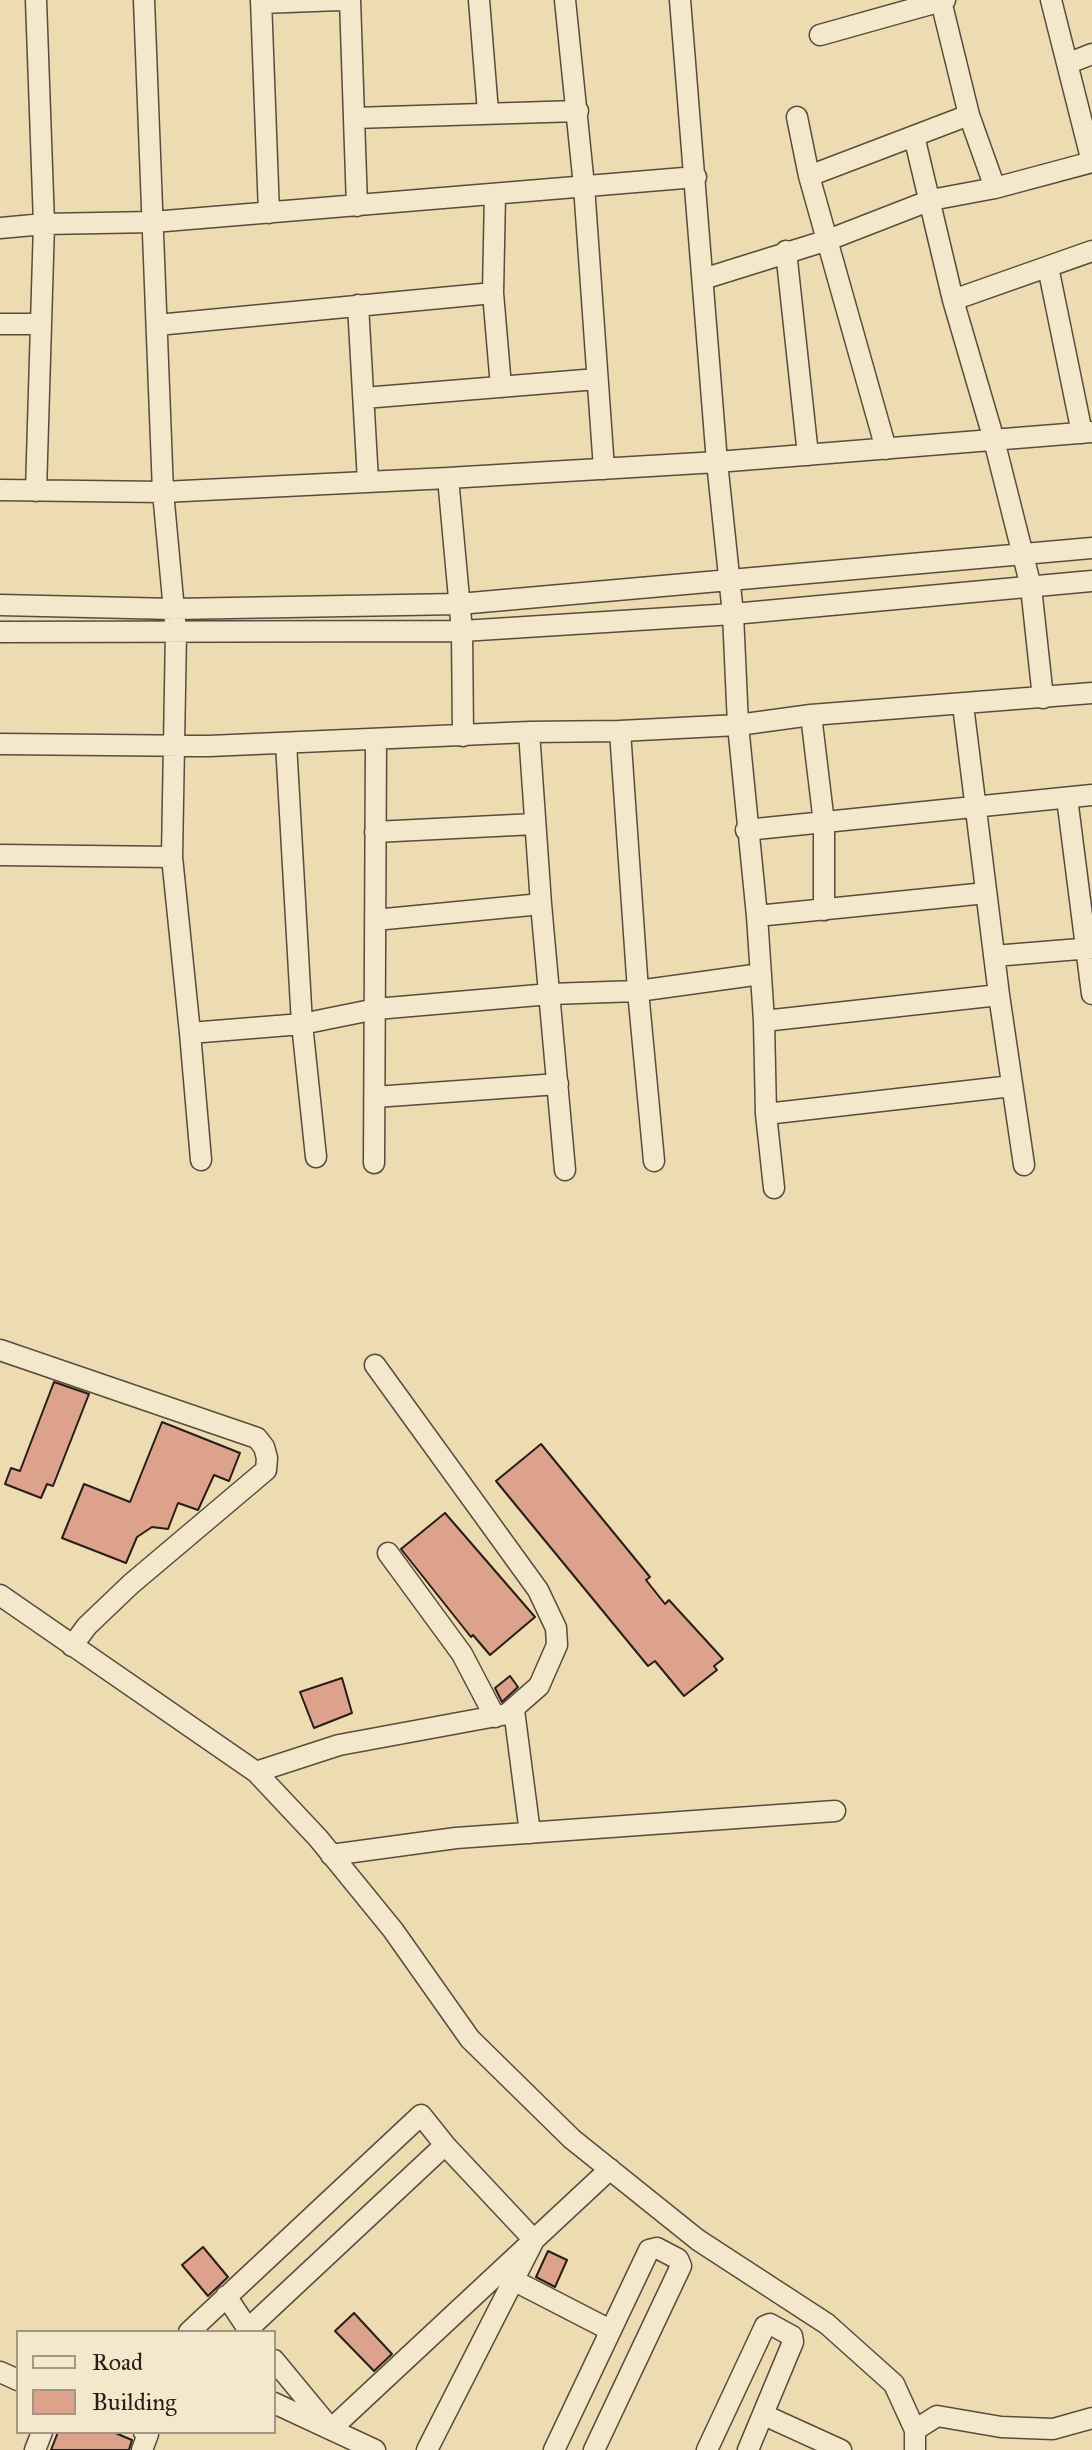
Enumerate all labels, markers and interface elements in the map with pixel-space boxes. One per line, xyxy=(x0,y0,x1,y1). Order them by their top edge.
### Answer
legend xyxy=(16,2330,276,2434)
text: Road xyxy=(92,2347,143,2377)
text: Building xyxy=(92,2387,177,2417)

